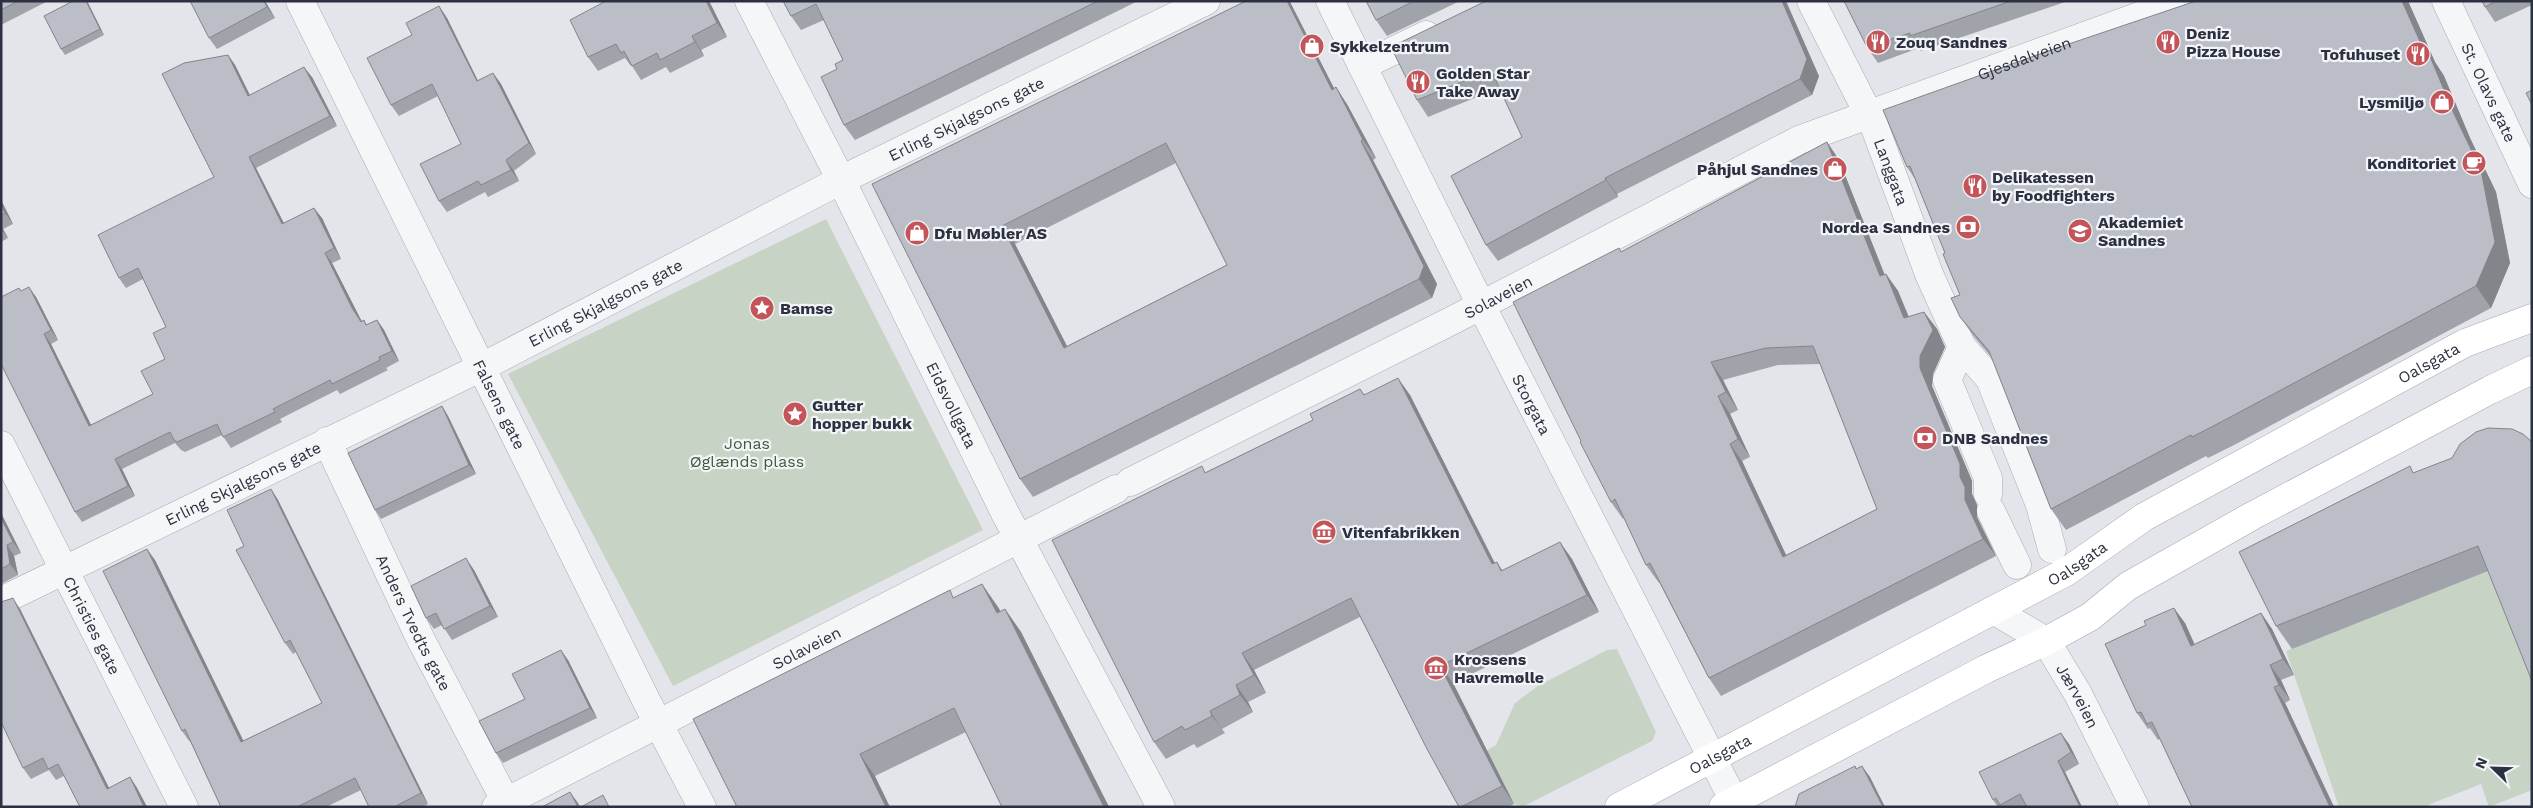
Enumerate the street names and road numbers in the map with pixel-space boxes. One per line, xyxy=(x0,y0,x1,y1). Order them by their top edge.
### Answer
street label: Gjesdalveien xyxy=(1975,32,2074,84)
street label: St. Olavs gate xyxy=(2457,40,2520,145)
street label: Erling Skjalgsons gate xyxy=(885,72,1047,165)
street label: Langgata xyxy=(1870,136,1912,208)
street label: Erling Skjalgsons gate xyxy=(525,255,686,351)
street label: Solaveien xyxy=(1460,271,1535,322)
street label: Oalsgata xyxy=(2394,338,2463,387)
street label: Falsens gate xyxy=(469,356,530,452)
street label: Eidsvollgata xyxy=(923,359,981,451)
street label: Storgata xyxy=(1508,371,1555,438)
street label: Erling Skjalgsons gate xyxy=(162,437,324,529)
street label: Oalsgata xyxy=(2044,537,2110,590)
street label: Anders Tvedts gate xyxy=(372,551,455,694)
street label: Christies gate xyxy=(59,573,125,678)
street label: Solaveien xyxy=(769,622,844,673)
street label: Jærveien xyxy=(2052,660,2103,731)
street label: Oalsgata xyxy=(1686,730,1754,778)

